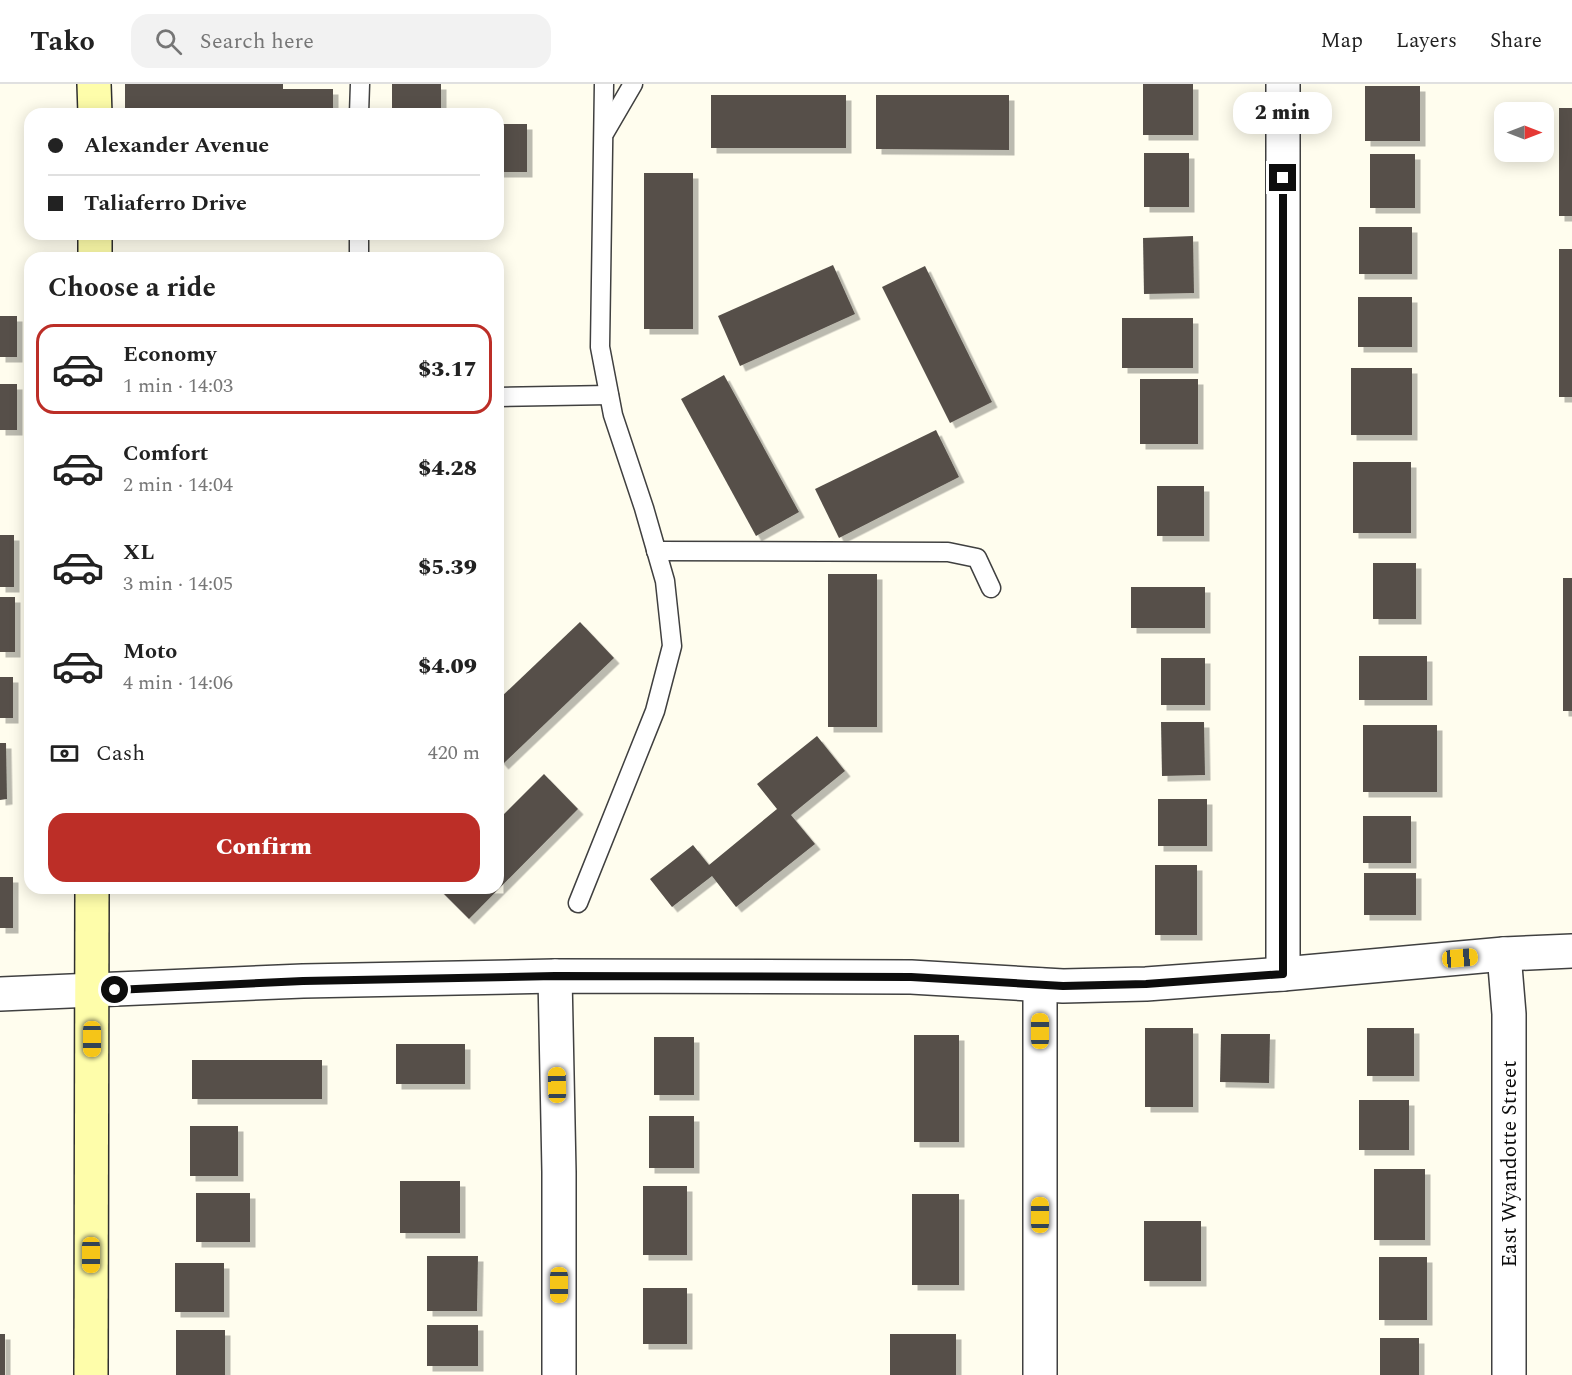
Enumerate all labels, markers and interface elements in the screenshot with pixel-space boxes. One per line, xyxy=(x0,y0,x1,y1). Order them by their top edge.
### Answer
search box xyxy=(131,14,551,68)
text: Tako xyxy=(30,20,95,63)
icon: search xyxy=(152,25,185,58)
text: Search here xyxy=(200,25,314,58)
text: Map xyxy=(1321,25,1363,57)
text: Layers xyxy=(1396,25,1457,57)
text: Share xyxy=(1490,25,1542,57)
callout: 2 min xyxy=(1234,91,1332,133)
text: 2 min xyxy=(1255,98,1310,128)
north arrow xyxy=(1494,102,1554,162)
map controls xyxy=(1494,102,1554,162)
text: Alexander Avenue xyxy=(84,129,269,162)
route end xyxy=(1269,164,1296,191)
text: Taliaferro Drive xyxy=(84,187,247,220)
text: Choose a ride xyxy=(48,267,216,309)
text: Economy xyxy=(123,338,216,371)
icon: car xyxy=(51,342,105,396)
text: $3.17 xyxy=(418,353,477,386)
text: 1 min · 14:03 xyxy=(123,371,233,401)
text: Comfort xyxy=(123,437,208,470)
icon: car xyxy=(51,441,105,495)
text: $4.28 xyxy=(418,452,477,485)
text: 2 min · 14:04 xyxy=(123,470,233,500)
text: XL xyxy=(123,536,154,569)
icon: car xyxy=(51,540,105,594)
text: $5.39 xyxy=(418,551,477,584)
text: 3 min · 14:05 xyxy=(123,569,233,599)
text: Moto xyxy=(123,635,177,668)
icon: car xyxy=(51,639,105,693)
text: $4.09 xyxy=(418,650,477,683)
text: 4 min · 14:06 xyxy=(123,668,233,698)
icon: cash xyxy=(48,737,81,770)
text: Cash xyxy=(96,737,145,770)
text: 420 m xyxy=(428,738,480,768)
button: Confirm xyxy=(48,813,480,882)
car xyxy=(1441,947,1479,969)
route start xyxy=(101,976,128,1003)
car xyxy=(1031,1013,1049,1049)
car xyxy=(83,1021,101,1057)
street label: East Wyandotte Street xyxy=(1494,1060,1526,1268)
car xyxy=(548,1067,566,1103)
car xyxy=(1031,1197,1049,1233)
car xyxy=(82,1237,100,1273)
car xyxy=(550,1267,568,1303)

